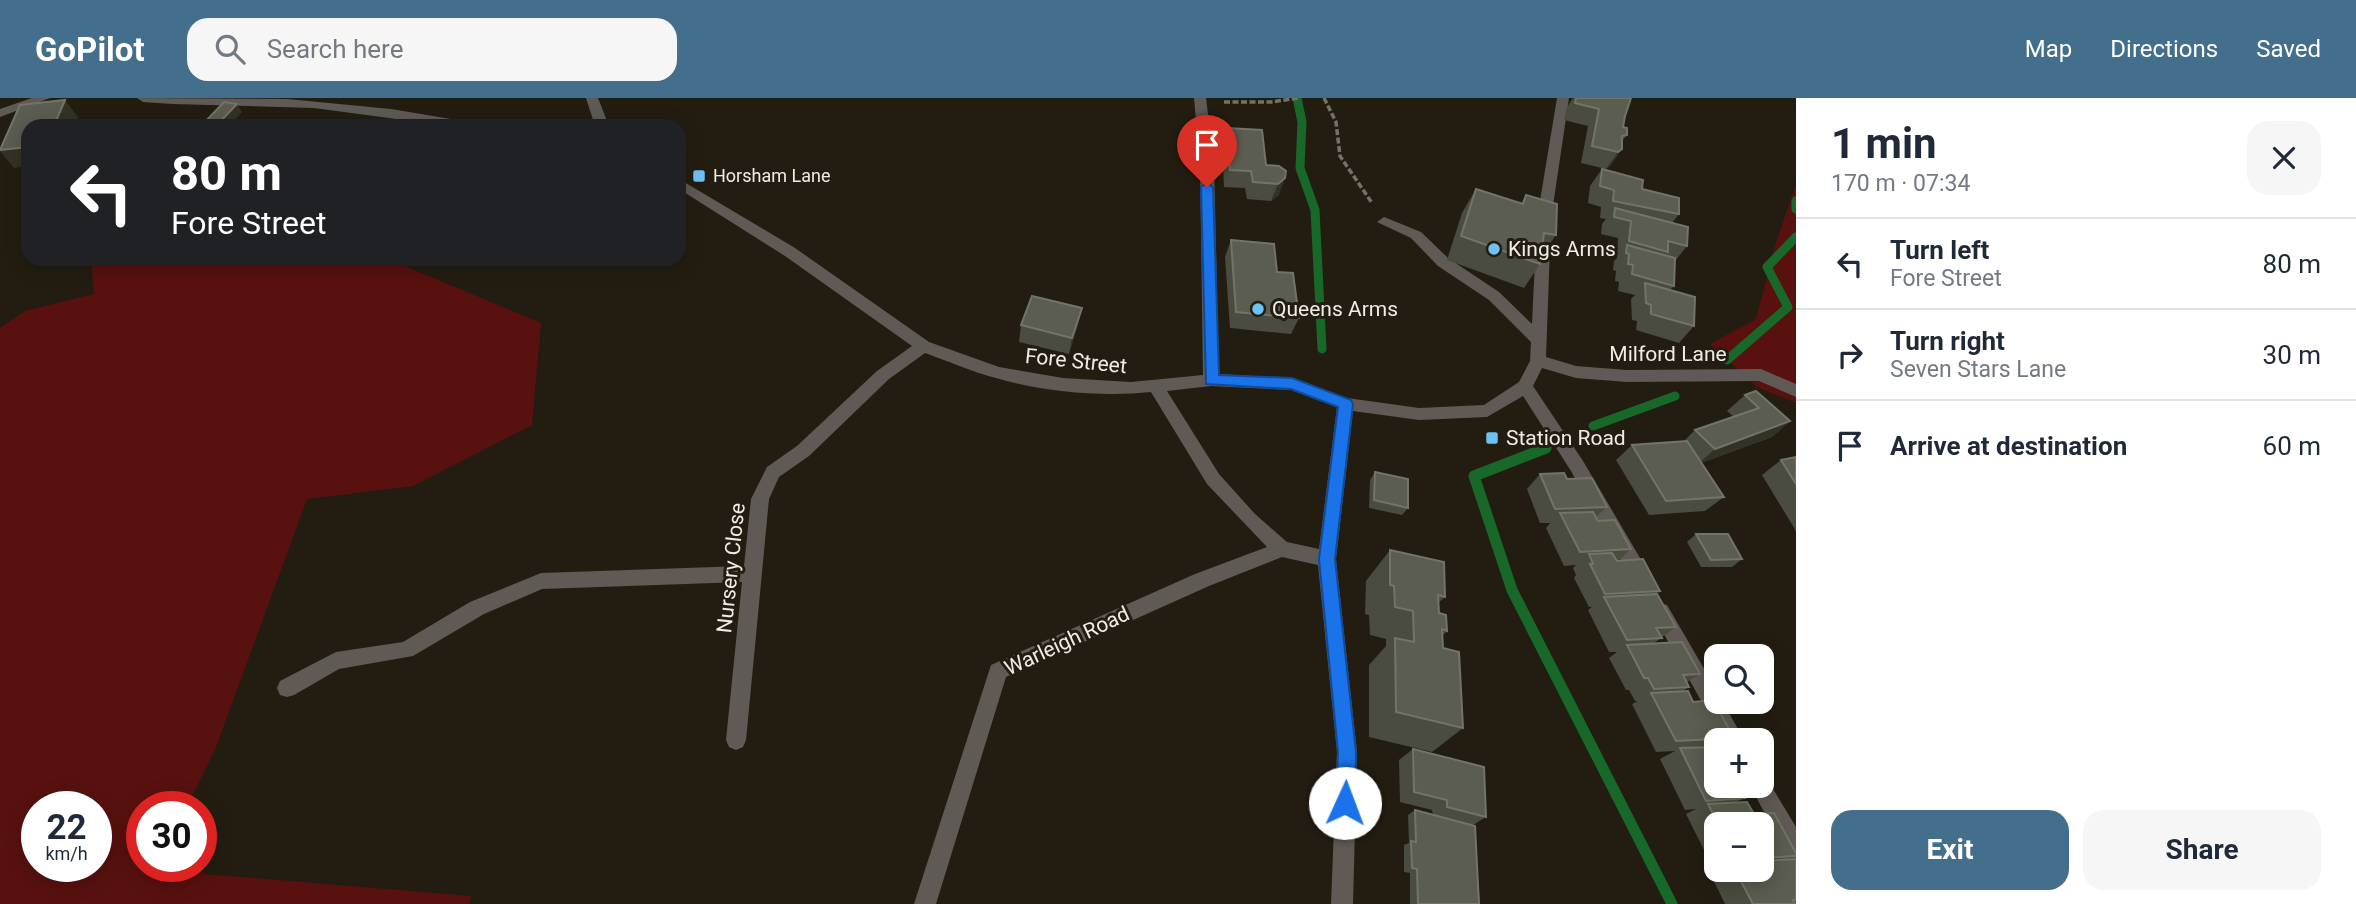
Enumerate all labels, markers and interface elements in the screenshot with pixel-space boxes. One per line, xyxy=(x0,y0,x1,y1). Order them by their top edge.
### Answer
search box xyxy=(187,18,677,81)
text: GoPilot xyxy=(35,30,145,69)
icon: search xyxy=(211,30,249,68)
text: Search here xyxy=(267,34,403,64)
text: Map xyxy=(2025,35,2072,63)
text: Directions xyxy=(2110,35,2218,63)
text: Saved xyxy=(2256,35,2321,63)
pin xyxy=(1177,115,1237,187)
text: 1 min xyxy=(1831,119,1937,168)
button: close xyxy=(2247,121,2321,195)
icon: arrive xyxy=(1188,126,1226,164)
text: 80 m xyxy=(171,145,282,202)
icon: left xyxy=(56,147,147,238)
place label: Horsham Lane xyxy=(713,165,830,186)
marker: Horsham Lane xyxy=(691,168,707,184)
text: 170 m · 07:34 xyxy=(1831,170,1970,197)
text: Fore Street xyxy=(171,204,326,242)
text: Turn left xyxy=(1890,235,1989,265)
place label: Kings Arms xyxy=(1508,237,1616,261)
marker: Kings Arms xyxy=(1486,241,1502,257)
icon: left xyxy=(1831,245,1869,283)
text: 80 m xyxy=(2263,249,2321,279)
text: Fore Street xyxy=(1890,265,2002,292)
place label: Queens Arms xyxy=(1272,297,1398,321)
marker: Queens Arms xyxy=(1250,301,1266,317)
text: Turn right xyxy=(1890,326,2005,356)
icon: right xyxy=(1831,336,1869,374)
text: 30 m xyxy=(2263,340,2321,370)
street label: Milford Lane xyxy=(1609,342,1727,366)
street label: Fore Street xyxy=(1024,344,1128,378)
text: Seven Stars Lane xyxy=(1890,356,2066,383)
place label: Station Road xyxy=(1506,426,1626,450)
icon: arrive xyxy=(1831,427,1869,465)
marker: Station Road xyxy=(1484,430,1500,446)
text: Arrive at destination xyxy=(1890,431,2127,461)
text: 60 m xyxy=(2263,431,2321,461)
street label: Nursery Close xyxy=(712,502,750,634)
street label: Warleigh Road xyxy=(1001,602,1133,680)
map controls xyxy=(1704,644,1774,882)
button: search xyxy=(1704,644,1774,714)
button: + xyxy=(1704,728,1774,798)
position arrow xyxy=(1308,766,1382,840)
speed limit sign: 30 xyxy=(126,791,217,882)
text: 22 xyxy=(46,807,87,848)
button: Exit xyxy=(1831,810,2069,890)
button: Share xyxy=(2083,810,2321,890)
button: − xyxy=(1704,812,1774,882)
text: km/h xyxy=(45,843,88,864)

